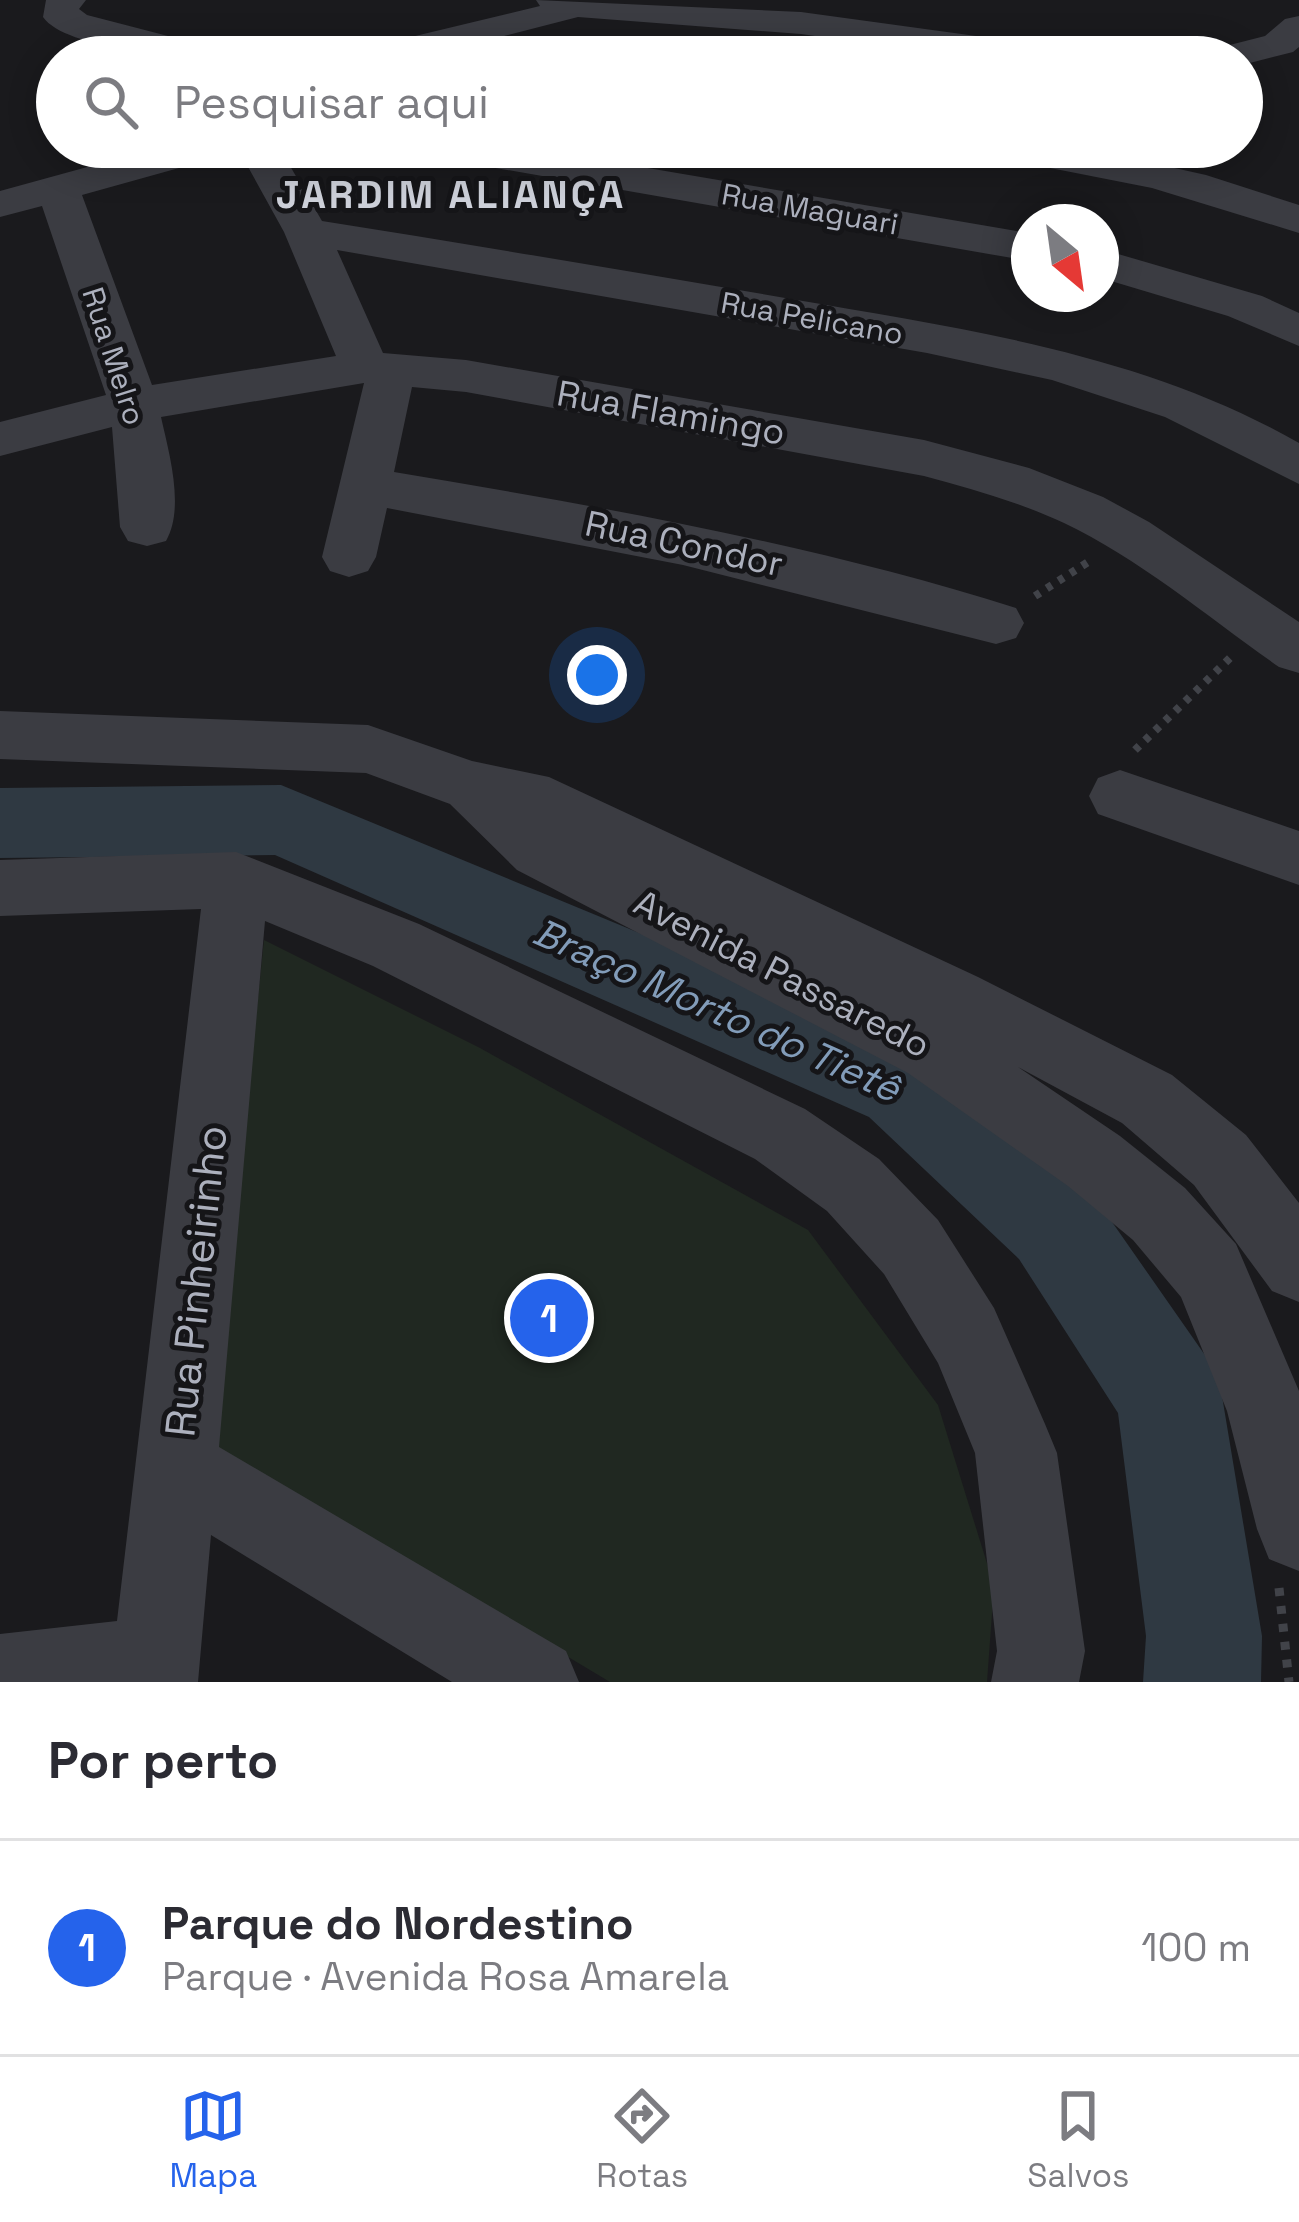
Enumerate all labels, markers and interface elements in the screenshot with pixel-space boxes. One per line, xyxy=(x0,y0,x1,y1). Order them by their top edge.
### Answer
search box xyxy=(36,36,1263,168)
icon: search xyxy=(78,69,144,135)
text: Pesquisar aqui xyxy=(174,74,489,131)
district label: JARDIM ALIANÇA xyxy=(276,170,626,219)
street label: Rua Maguari xyxy=(719,174,901,244)
north arrow xyxy=(1011,204,1119,312)
street label: Rua Melro xyxy=(73,282,155,430)
street label: Rua Pelicano xyxy=(718,283,906,353)
street label: Rua Flamingo xyxy=(553,370,789,456)
street label: Rua Condor xyxy=(581,501,787,587)
your location xyxy=(567,645,627,705)
street label: Avenida Passaredo xyxy=(626,880,938,1068)
water label: Braço Morto do Tietê xyxy=(526,907,910,1114)
street label: Rua Pinheirinho xyxy=(153,1123,239,1439)
pin: 1 xyxy=(510,1273,588,1363)
text: Por perto xyxy=(48,1728,278,1793)
text: Parque do Nordestino xyxy=(162,1895,634,1952)
text: 1 xyxy=(78,1923,96,1972)
text: 100 m xyxy=(1141,1923,1251,1972)
text: Parque · Avenida Rosa Amarela xyxy=(162,1952,729,2001)
tab: Mapa xyxy=(170,2083,257,2197)
tab: Rotas xyxy=(596,2083,688,2197)
tab: Salvos xyxy=(1027,2083,1129,2197)

